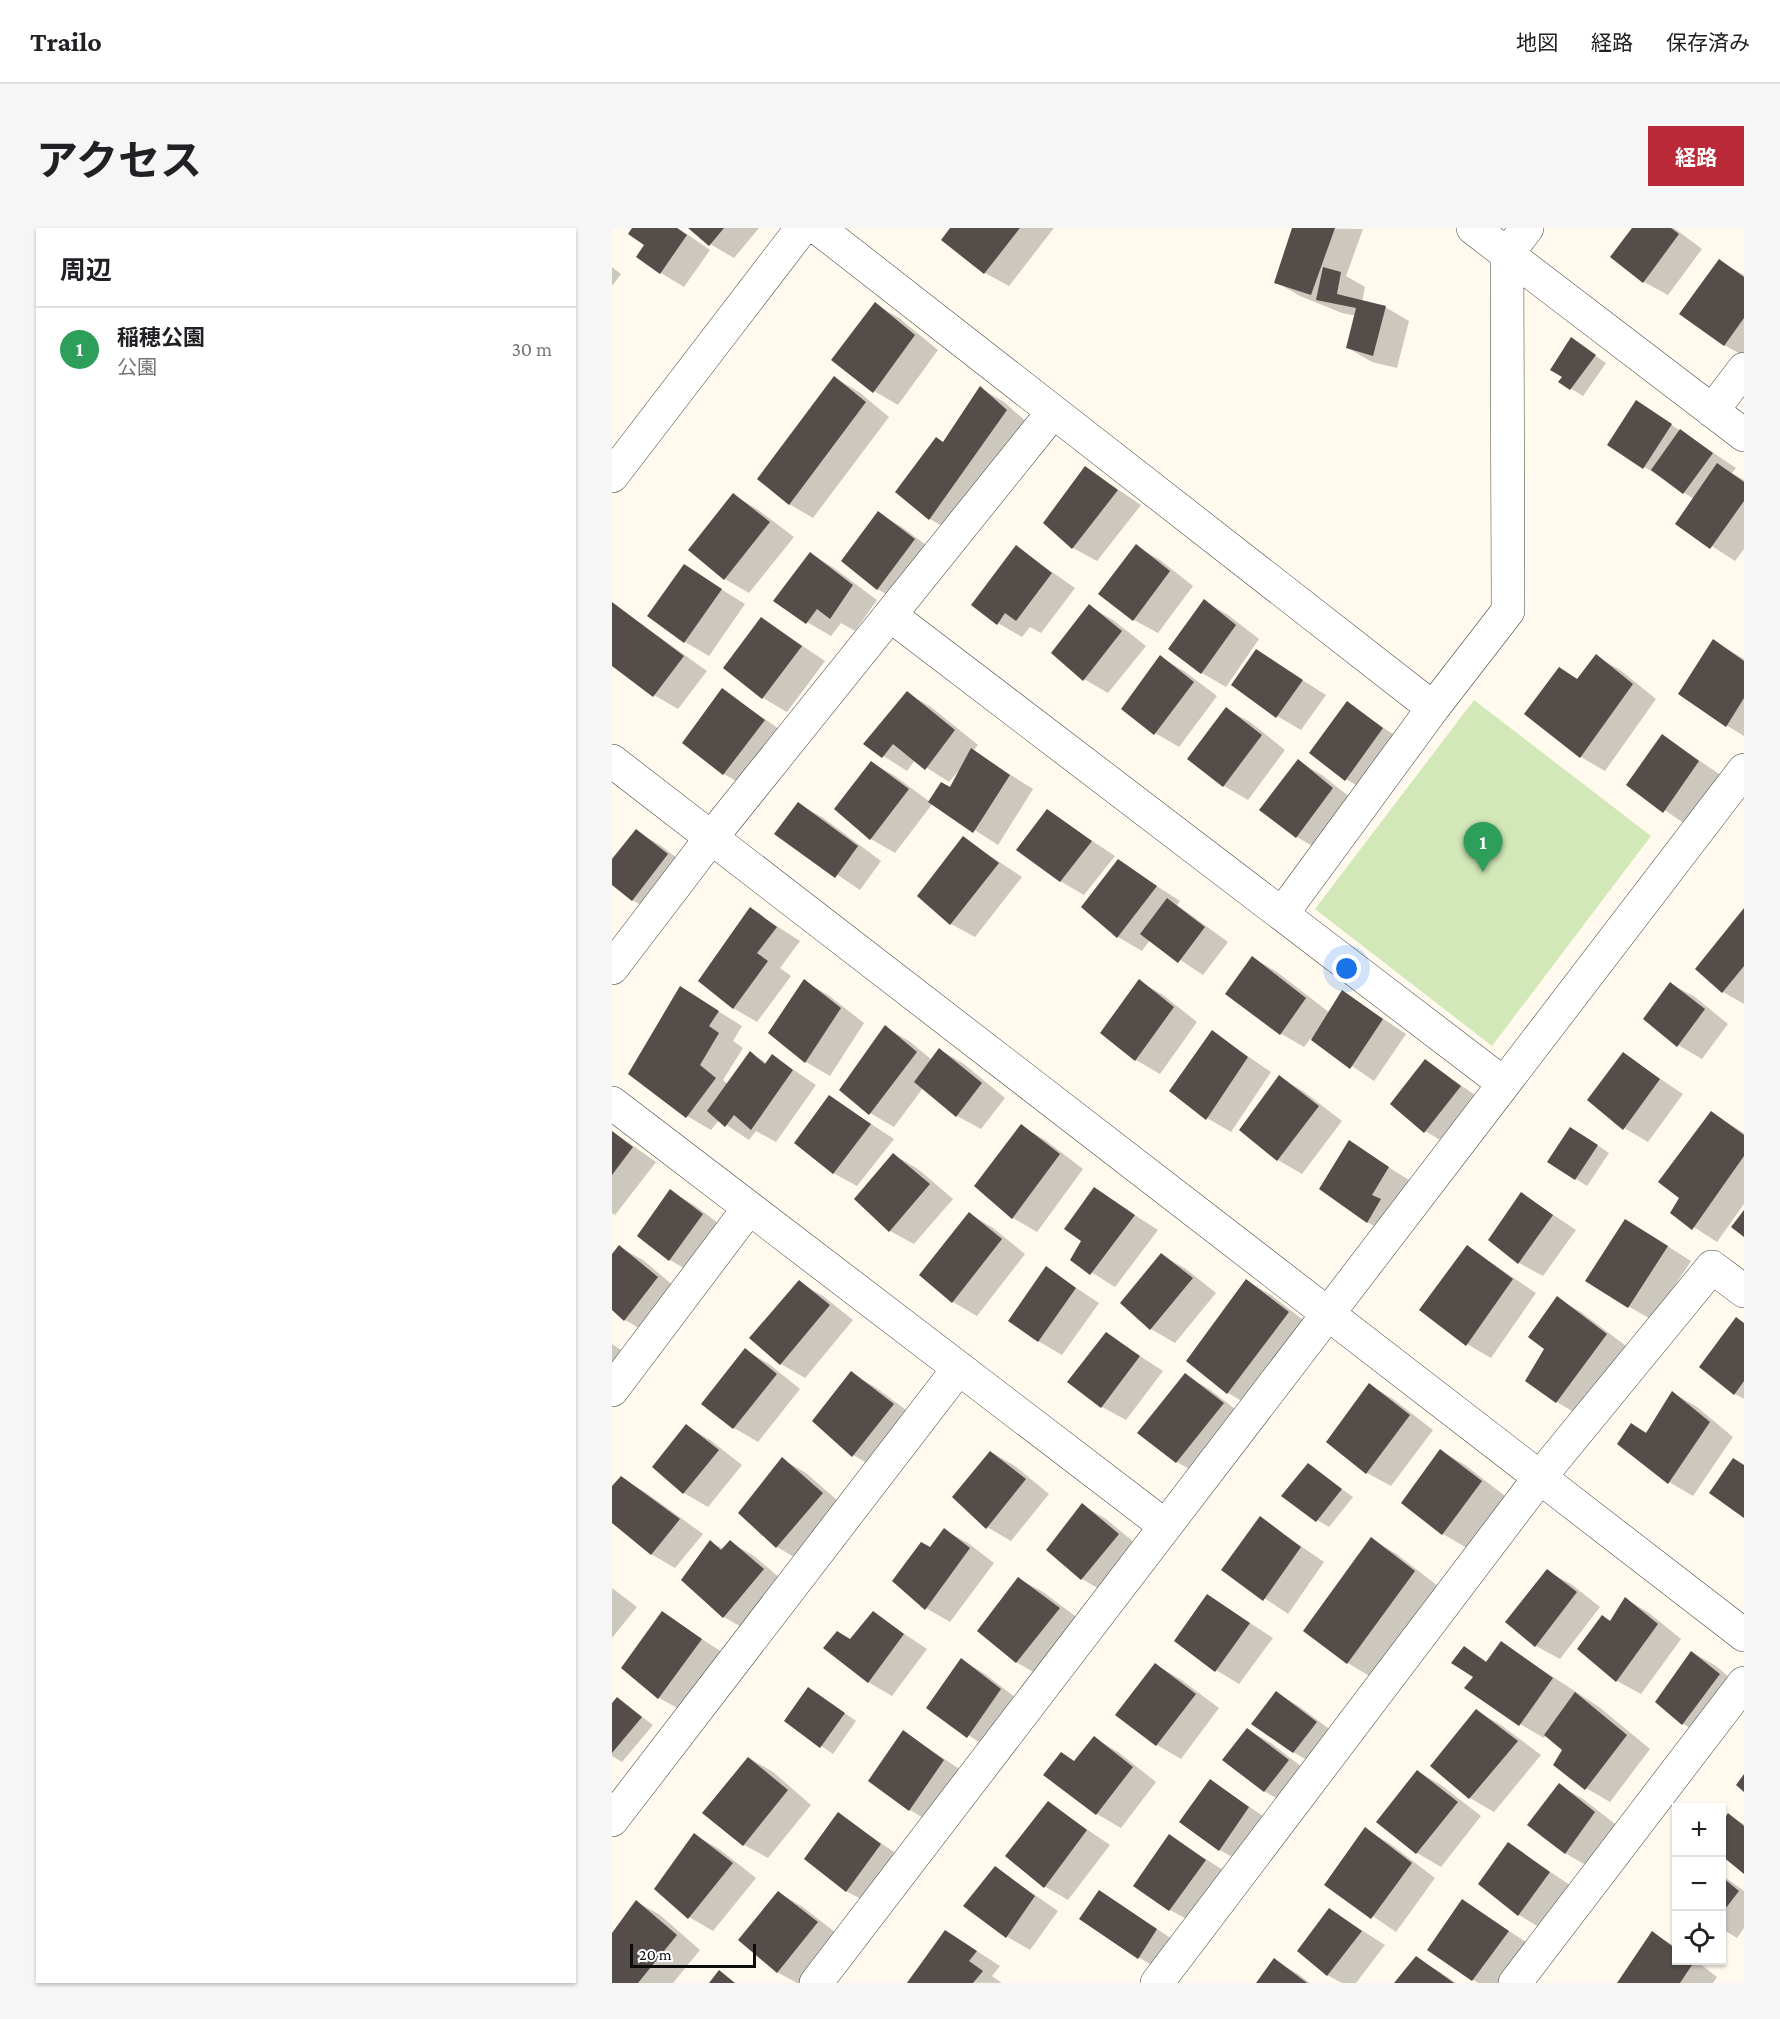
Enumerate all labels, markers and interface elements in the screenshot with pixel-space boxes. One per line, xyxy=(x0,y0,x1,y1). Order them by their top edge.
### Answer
text: Trailo xyxy=(30,26,102,57)
text: 地図 xyxy=(1516,31,1558,55)
text: 経路 xyxy=(1591,31,1633,55)
text: 保存済み xyxy=(1666,31,1750,55)
button: 経路 xyxy=(1648,126,1744,186)
text: アクセス xyxy=(36,137,202,184)
text: 周辺 xyxy=(60,256,112,285)
text: 稲穂公園 xyxy=(117,325,205,350)
text: 1 xyxy=(76,338,83,360)
text: 30 m xyxy=(511,338,552,360)
text: 公園 xyxy=(117,356,157,378)
pin: 1 xyxy=(1464,822,1502,872)
your location xyxy=(1332,954,1361,983)
map controls xyxy=(1672,1803,1726,1965)
button: + xyxy=(1672,1803,1726,1857)
button: − xyxy=(1672,1857,1726,1911)
button: locate xyxy=(1672,1911,1726,1965)
scale bar xyxy=(630,1941,756,1968)
text: 20 m xyxy=(639,1946,672,1963)

